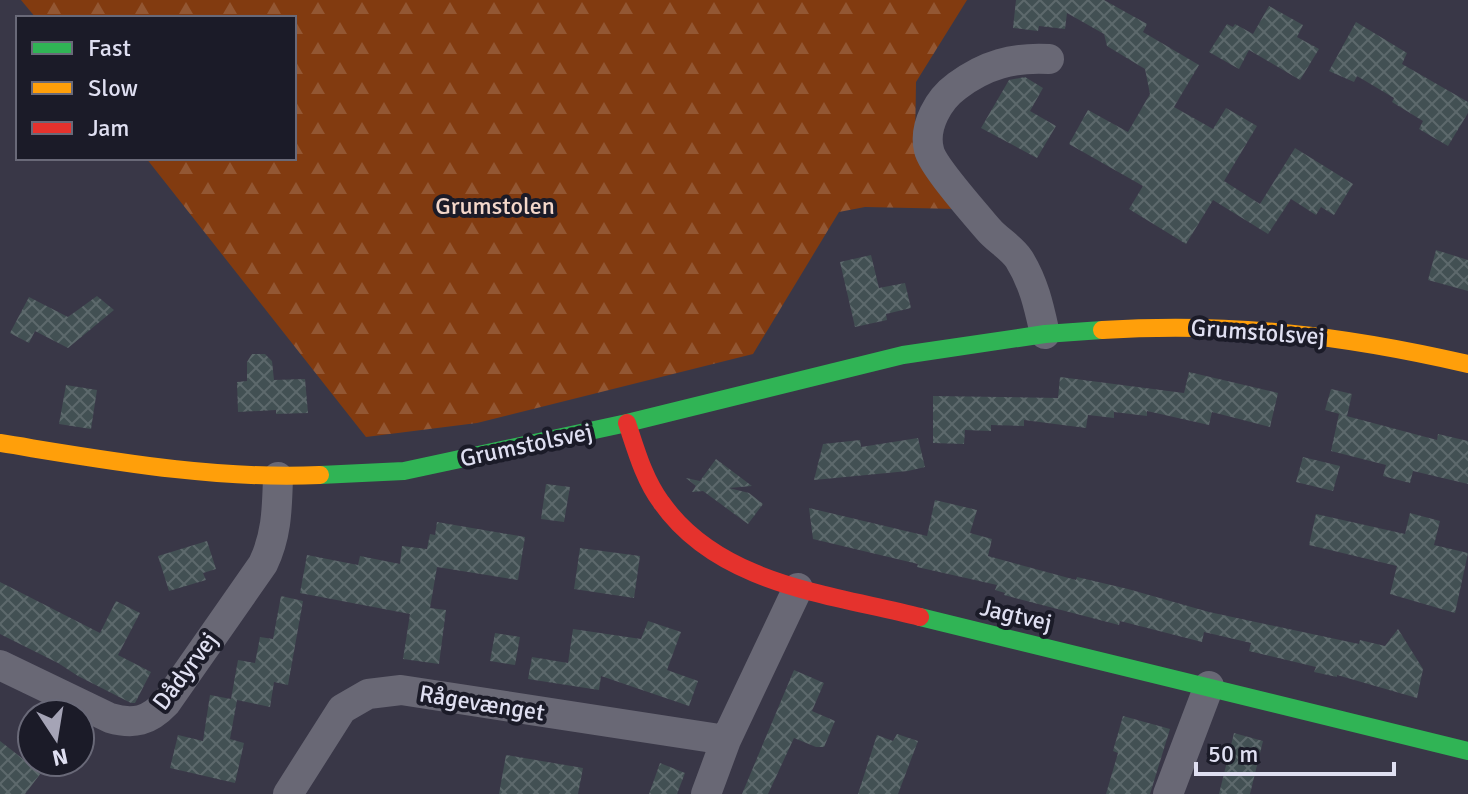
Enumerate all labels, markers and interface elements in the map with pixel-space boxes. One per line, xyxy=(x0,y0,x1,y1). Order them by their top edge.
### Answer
legend xyxy=(16,16,296,160)
text: Fast xyxy=(88,33,131,63)
text: Slow xyxy=(88,73,138,103)
text: Jam xyxy=(88,113,129,143)
park label: Grumstolen xyxy=(435,191,555,221)
street label: Grumstolsvej xyxy=(1190,312,1326,352)
street label: Grumstolsvej xyxy=(457,416,595,474)
street label: Jagtvej xyxy=(977,592,1055,638)
street label: Dådyrvej xyxy=(146,626,224,716)
street label: Rågevænget xyxy=(417,678,547,728)
north arrow xyxy=(16,698,96,778)
scale bar xyxy=(1196,726,1394,776)
text: 50 m xyxy=(1208,739,1258,769)
text: N xyxy=(50,742,70,772)

